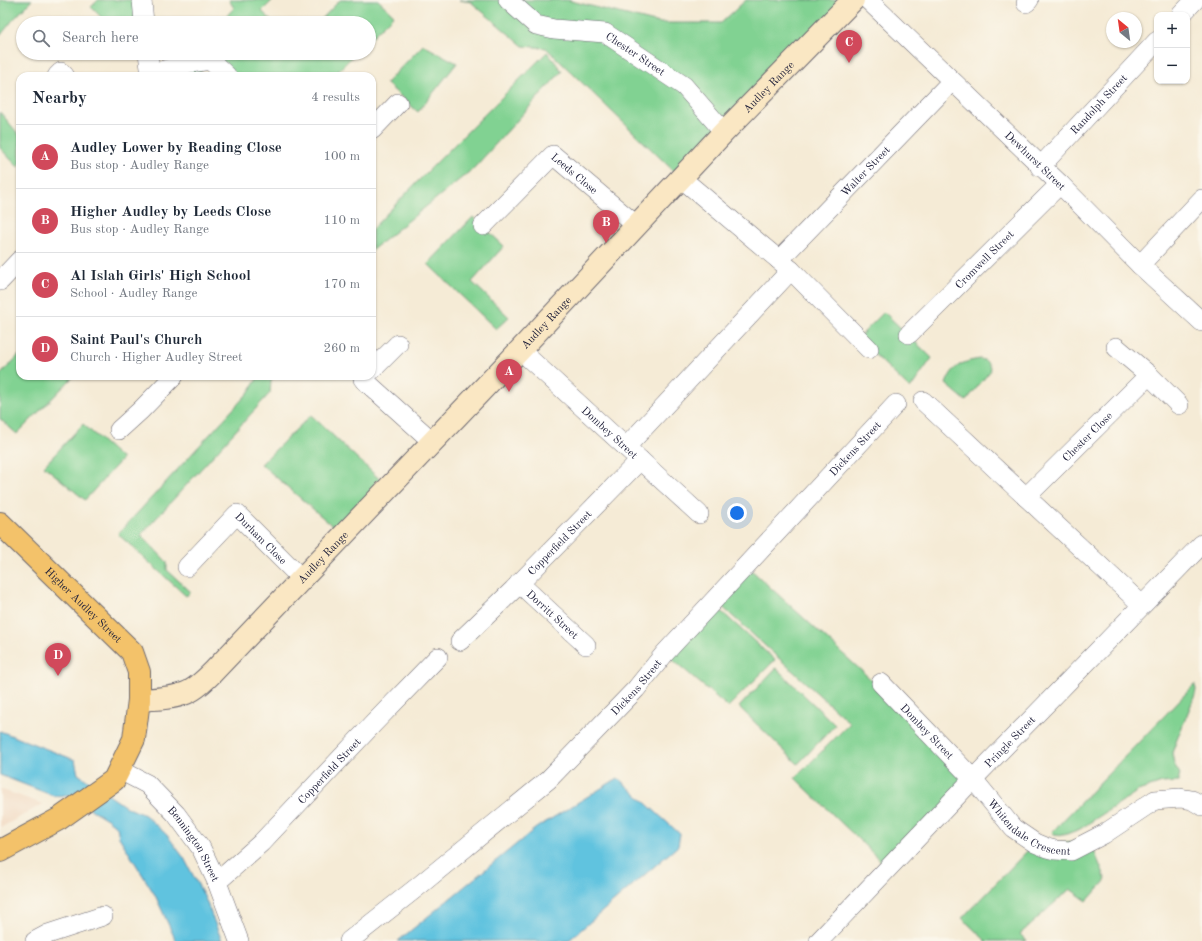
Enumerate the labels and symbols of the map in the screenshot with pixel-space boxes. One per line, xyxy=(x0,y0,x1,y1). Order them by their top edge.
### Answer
north arrow xyxy=(1106,12,1142,48)
pin: C xyxy=(836,30,862,63)
street label: Chester Street xyxy=(603,31,667,79)
street label: Audley Range xyxy=(742,60,797,116)
street label: Randolph Street xyxy=(1069,73,1130,137)
street label: Dewhurst Street xyxy=(1002,130,1067,193)
street label: Walter Street xyxy=(840,145,893,199)
street label: Leeds Close xyxy=(548,152,599,197)
pin: B xyxy=(593,210,619,243)
street label: Cromwell Street xyxy=(954,229,1017,292)
street label: Audley Range xyxy=(520,295,574,352)
pin: A xyxy=(496,359,522,392)
street label: Dombey Street xyxy=(579,405,639,462)
street label: Chester Close xyxy=(1061,411,1115,464)
street label: Dickens Street xyxy=(828,420,884,479)
your location xyxy=(727,503,747,523)
street label: Copperfield Street xyxy=(527,509,595,578)
street label: Durham Close xyxy=(232,511,288,567)
street label: Audley Range xyxy=(297,530,351,586)
street label: Higher Audley Street xyxy=(42,566,123,646)
street label: Dorritt Street xyxy=(524,589,580,642)
pin: D xyxy=(45,643,71,676)
street label: Dickens Street xyxy=(610,658,664,718)
street label: Dombey Street xyxy=(898,703,955,762)
street label: Pringle Street xyxy=(983,714,1038,770)
street label: Copperfield Street xyxy=(297,737,364,807)
street label: Whitendale Crescent xyxy=(985,798,1071,858)
street label: Bennington Street xyxy=(165,805,220,884)

